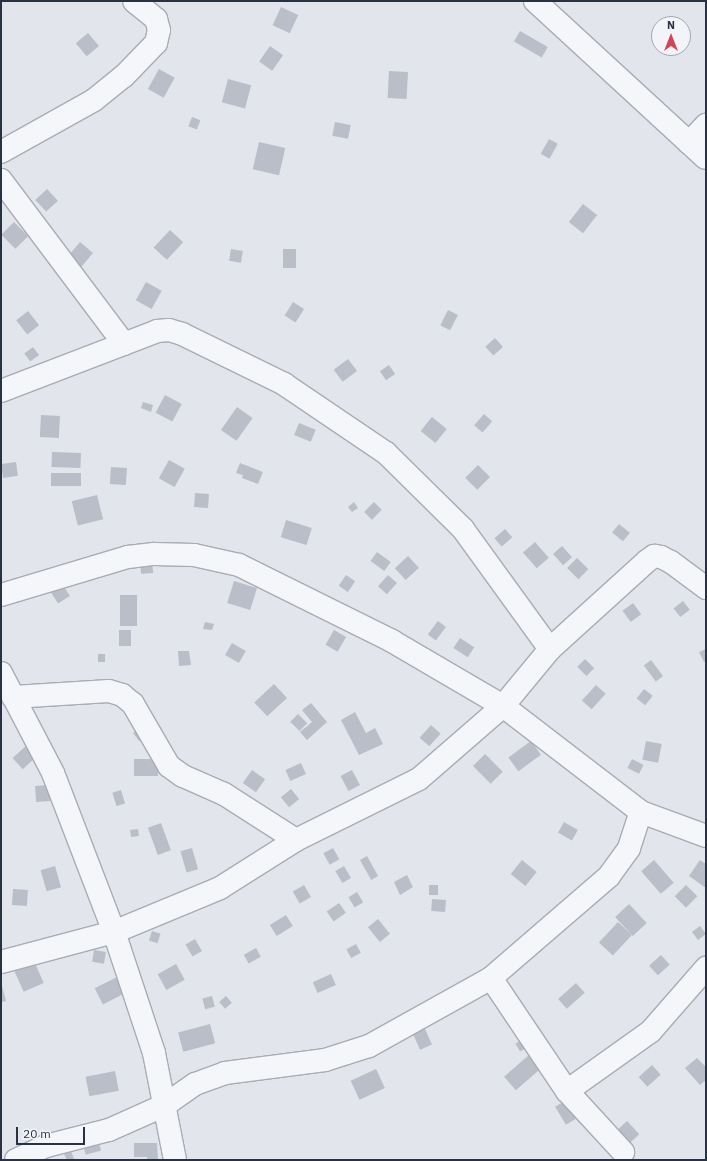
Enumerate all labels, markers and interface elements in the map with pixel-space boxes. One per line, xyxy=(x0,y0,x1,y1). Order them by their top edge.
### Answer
north arrow xyxy=(651,16,691,56)
text: N xyxy=(667,18,675,32)
scale bar xyxy=(18,1119,87,1145)
text: 20 m xyxy=(23,1126,51,1141)

